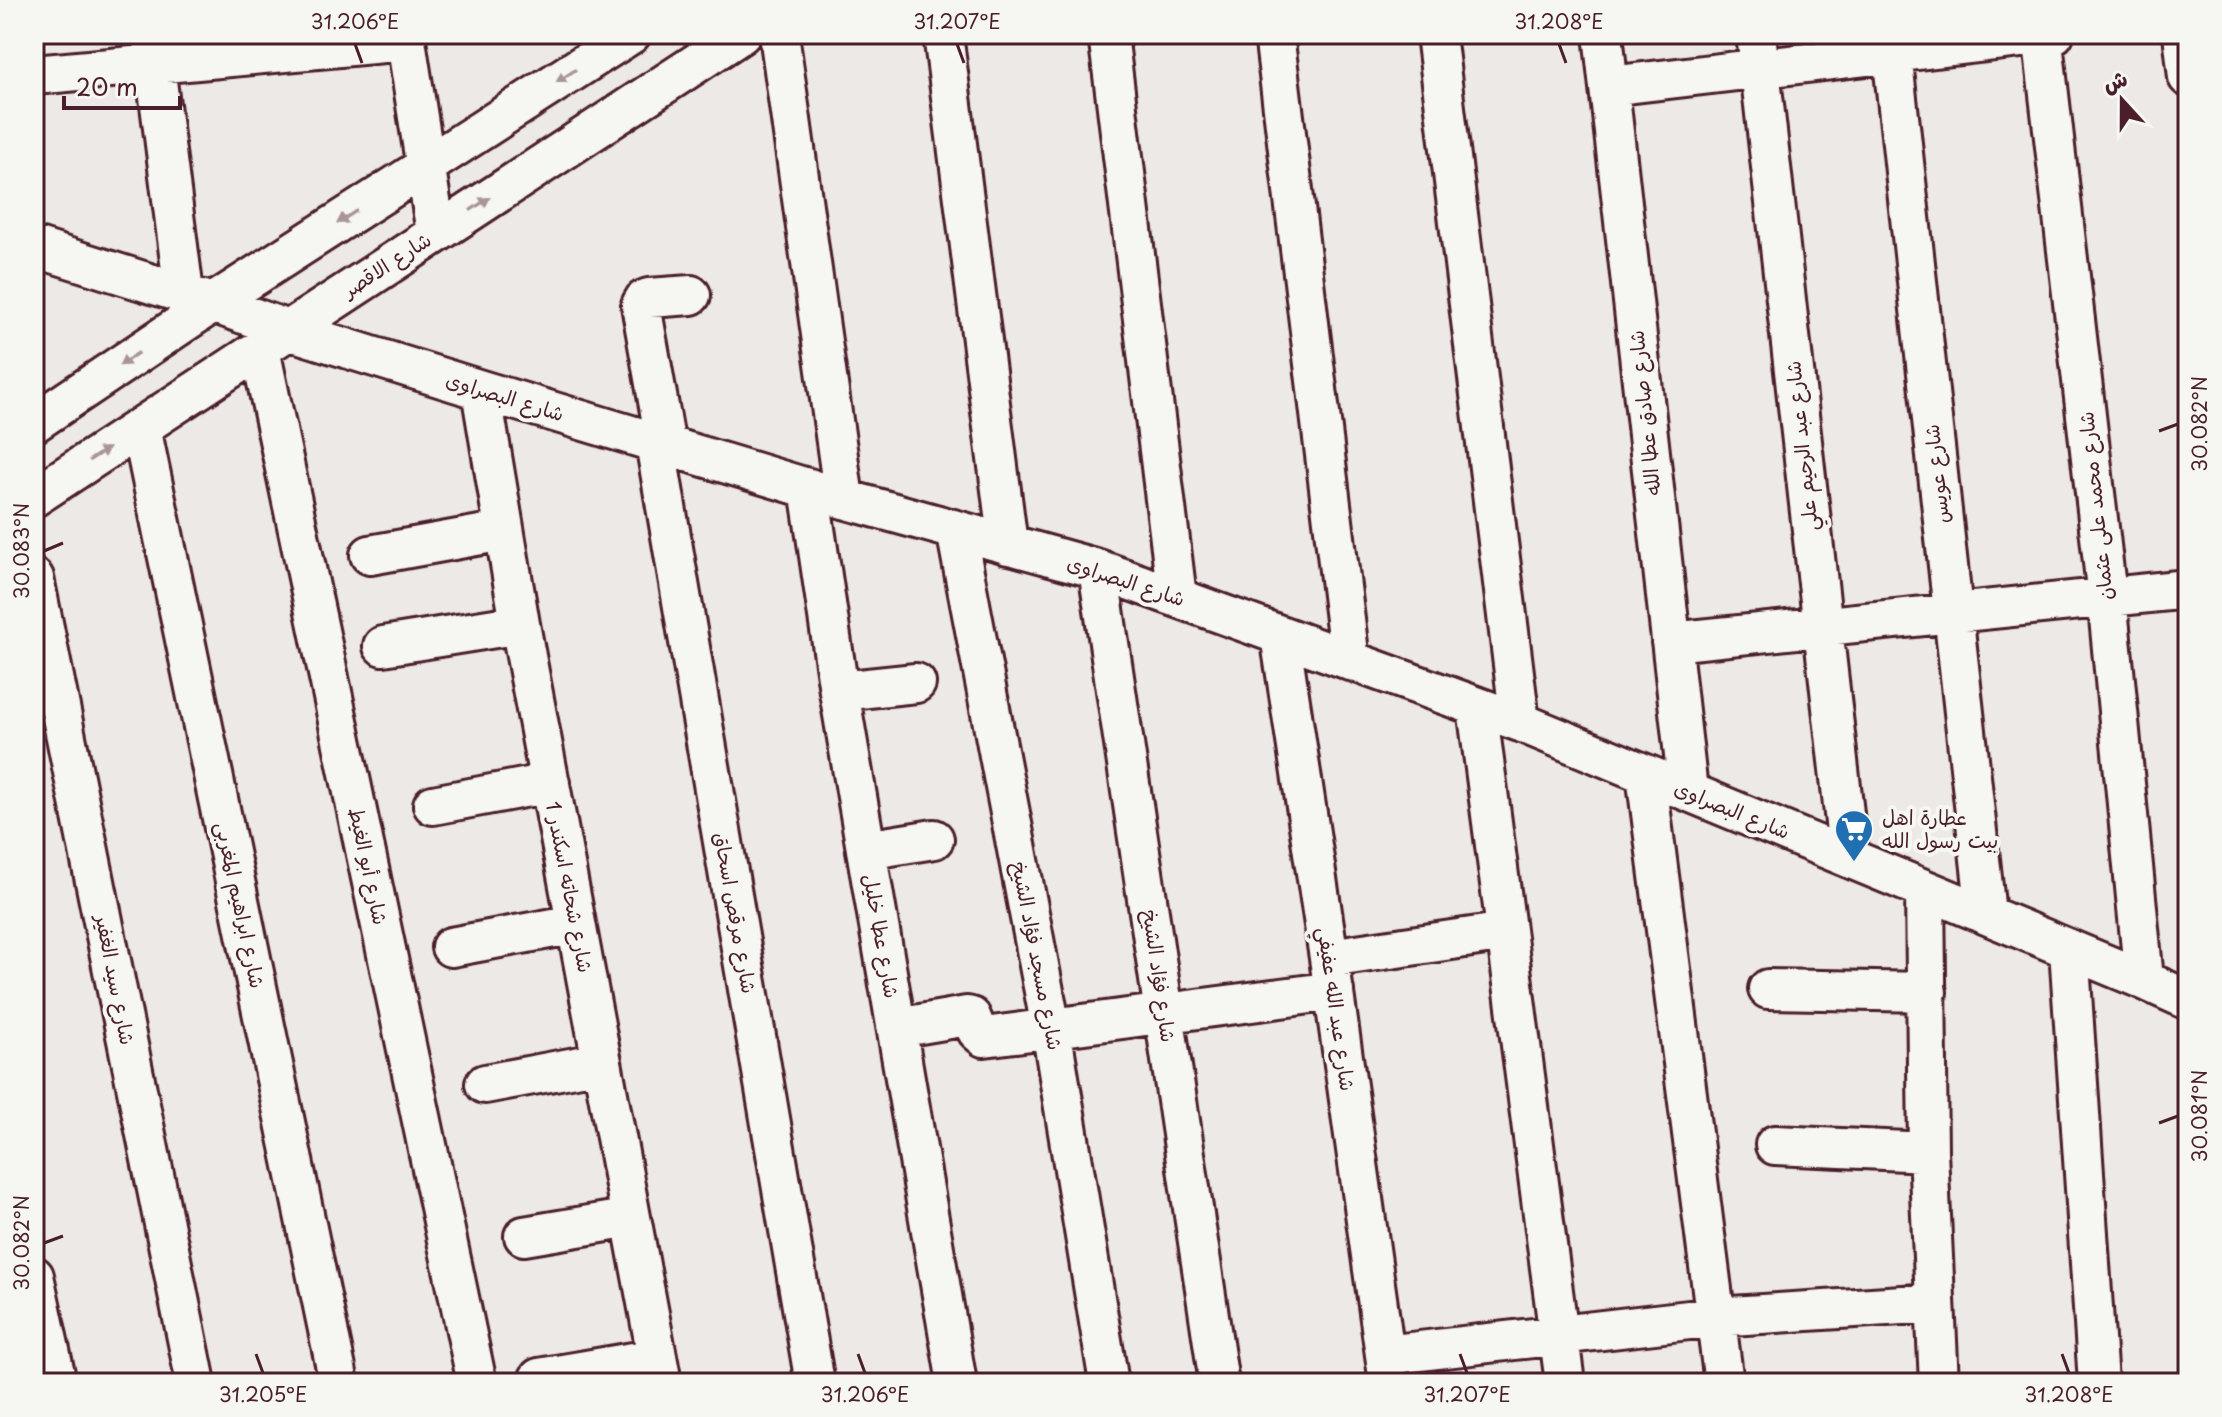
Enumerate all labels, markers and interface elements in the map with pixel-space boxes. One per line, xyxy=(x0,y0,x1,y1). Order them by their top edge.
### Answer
text: 31.206°E xyxy=(311,6,399,36)
text: 31.207°E xyxy=(913,6,1001,36)
text: 31.208°E xyxy=(1514,6,1604,36)
scale bar xyxy=(64,60,180,110)
north arrow xyxy=(2082,60,2162,140)
text: ش xyxy=(2097,60,2132,100)
text: 20 m xyxy=(76,68,138,104)
one-way arrow xyxy=(555,69,576,84)
one-way arrow xyxy=(469,197,491,211)
one-way arrow xyxy=(336,209,358,223)
street label: شارع الاقصر xyxy=(334,224,437,305)
street label: شارع صادق عطا الله xyxy=(1620,329,1668,497)
one-way arrow xyxy=(119,351,140,366)
street label: شارع عبد الرحيم علي xyxy=(1777,359,1829,533)
street label: شارع البصراوى xyxy=(442,364,568,428)
text: 30.082°N xyxy=(2184,376,2214,472)
street label: شارع محمد على عثمان xyxy=(2070,410,2120,602)
street label: شارع عويس xyxy=(1916,423,1956,525)
one-way arrow xyxy=(88,448,110,462)
text: 30.083°N xyxy=(6,503,36,599)
street label: شارع البصراوى xyxy=(1064,547,1189,613)
street label: شارع البصراوى xyxy=(1670,772,1795,846)
street label: شارع شحاته اسكندر 1 xyxy=(539,799,601,975)
place label: عطارة اهل بيت رسول الله xyxy=(1882,802,1998,855)
street label: شارع أبو الغيط xyxy=(342,804,396,927)
supermarket icon: عطارة اهل بيت رسول الله xyxy=(1833,808,1875,863)
street label: شارع ابراهيم المغربى xyxy=(208,819,273,991)
street label: شارع مرقص اسحاق xyxy=(707,830,765,996)
street label: شارع مسجد فؤاد الشيخ xyxy=(1005,859,1071,1053)
street label: شارع عطا خليل xyxy=(856,871,908,1000)
street label: شارع فؤاد الشيخ xyxy=(1136,908,1184,1044)
street label: شارع سيد الغفير xyxy=(88,910,143,1047)
street label: شارع عبد الله عفيفي xyxy=(1307,925,1363,1093)
text: 30.081°N xyxy=(2184,1069,2214,1163)
text: 30.082°N xyxy=(6,1195,36,1291)
text: 31.205°E xyxy=(219,1379,307,1409)
text: 31.206°E xyxy=(821,1379,909,1409)
text: 31.207°E xyxy=(1423,1379,1511,1409)
text: 31.208°E xyxy=(2024,1379,2114,1409)

